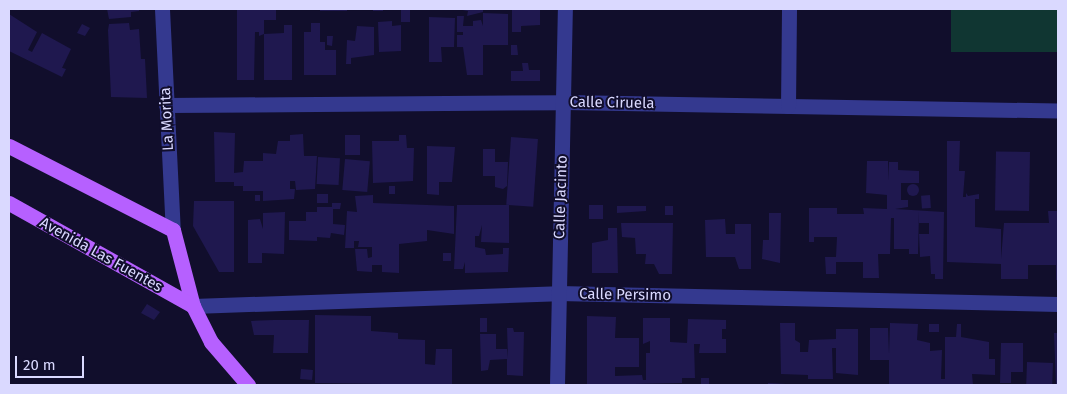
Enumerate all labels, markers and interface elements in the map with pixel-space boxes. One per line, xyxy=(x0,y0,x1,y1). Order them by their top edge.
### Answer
street label: La Morita xyxy=(156,87,178,151)
street label: Calle Ciruela xyxy=(569,93,655,113)
street label: Calle Jacinto xyxy=(551,155,571,239)
street label: Avenida Las Fuentes xyxy=(37,214,165,296)
street label: Calle Persimo xyxy=(579,285,671,305)
scale bar xyxy=(18,346,86,378)
text: 20 m xyxy=(23,356,56,374)

